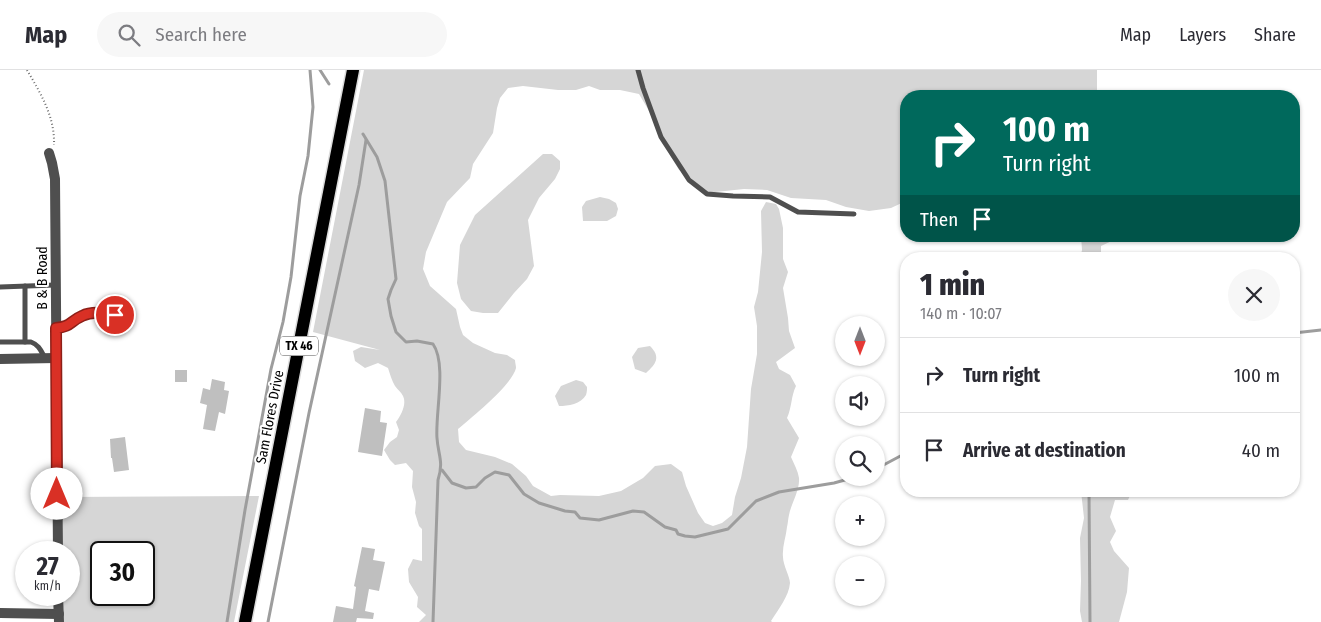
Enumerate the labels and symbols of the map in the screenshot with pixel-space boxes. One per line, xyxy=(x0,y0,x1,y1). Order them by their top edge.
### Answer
street label: B & B Road xyxy=(34,246,51,310)
pin xyxy=(94,294,136,336)
north arrow xyxy=(835,316,885,366)
road number: TX 46 xyxy=(280,336,318,356)
street label: Sam Flores Drive xyxy=(253,369,287,465)
position arrow xyxy=(30,467,82,519)
speed limit sign: 30 xyxy=(90,541,155,606)

